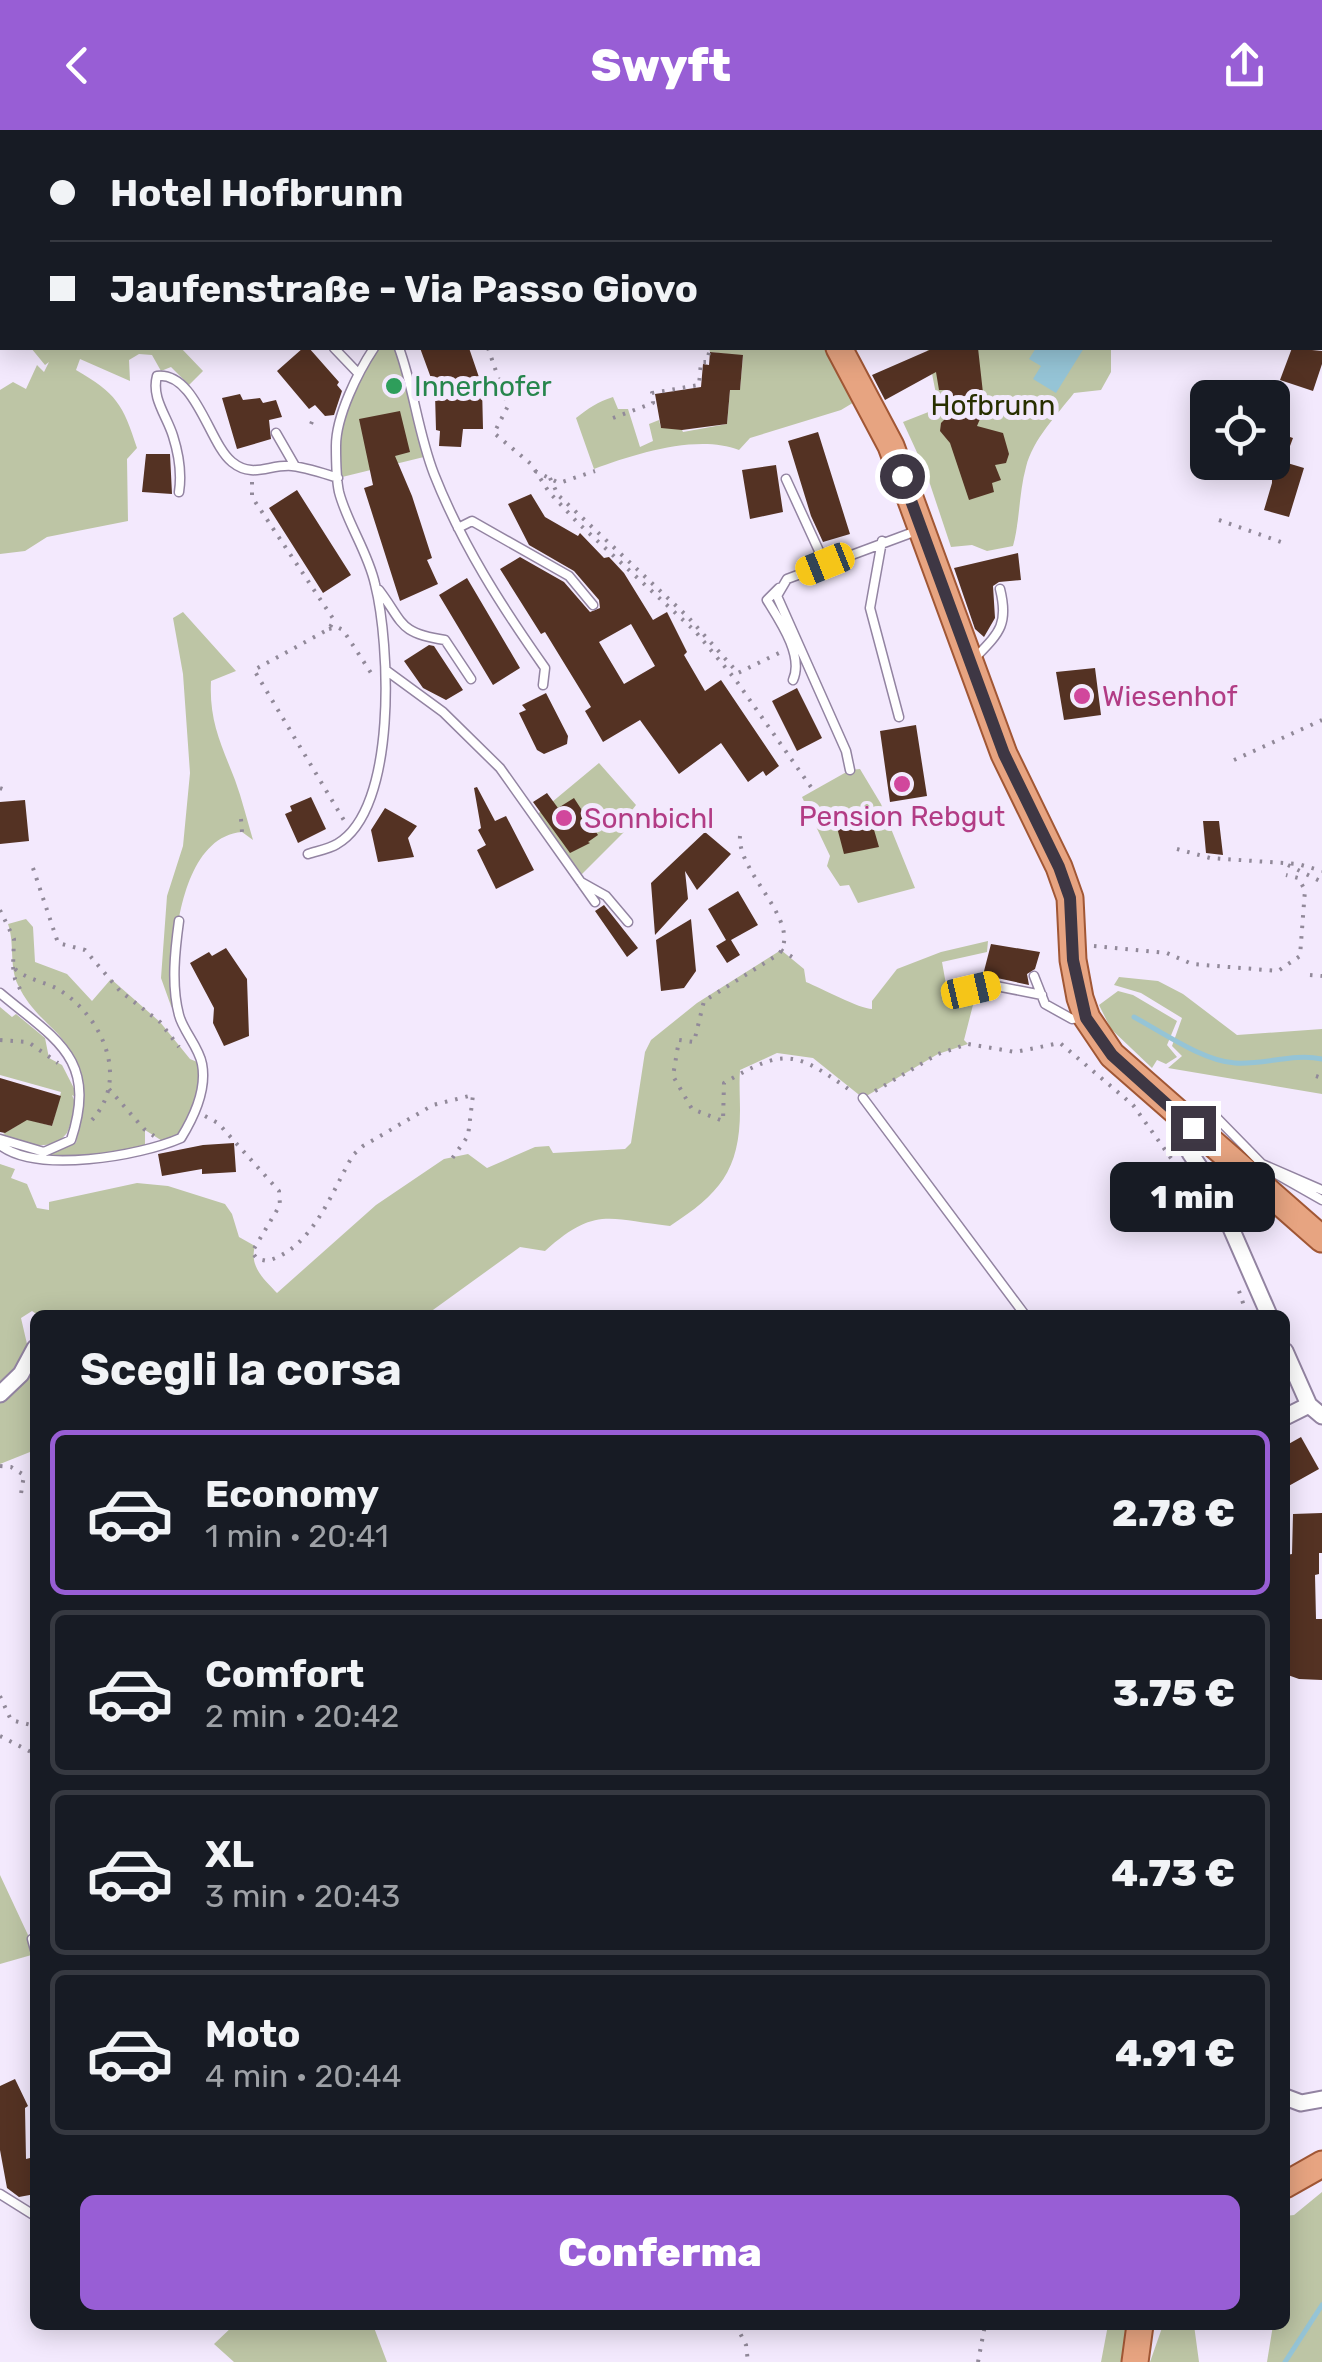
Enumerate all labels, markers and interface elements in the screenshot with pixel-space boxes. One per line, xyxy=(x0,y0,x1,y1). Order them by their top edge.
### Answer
icon: back xyxy=(50,38,105,93)
icon: share xyxy=(1217,38,1272,93)
text: Swyft xyxy=(591,39,731,92)
text: Hotel Hofbrunn xyxy=(110,170,403,216)
text: Jaufenstraße - Via Passo Giovo xyxy=(110,266,698,312)
place label: Innerhofer xyxy=(414,370,552,403)
marker: Innerhofer xyxy=(383,375,405,397)
map controls xyxy=(1190,380,1290,480)
button: locate xyxy=(1190,380,1290,480)
park label: Hofbrunn xyxy=(931,389,1055,422)
route start xyxy=(880,454,925,499)
car xyxy=(792,539,858,589)
place label: Wiesenhof xyxy=(1102,680,1238,713)
marker: Wiesenhof xyxy=(1071,685,1093,707)
marker: Pension Rebgut xyxy=(891,773,913,795)
place label: Pension Rebgut xyxy=(799,800,1005,833)
place label: Sonnbichl xyxy=(584,802,714,835)
marker: Sonnbichl xyxy=(553,807,575,829)
car xyxy=(938,969,1004,1011)
route end xyxy=(1171,1106,1216,1151)
callout: 1 min xyxy=(1110,1163,1276,1233)
text: 1 min xyxy=(1151,1178,1234,1216)
text: Scegli la corsa xyxy=(80,1343,402,1396)
icon: car xyxy=(85,1468,175,1558)
text: Economy xyxy=(205,1471,379,1517)
text: 2.78 € xyxy=(1112,1490,1235,1536)
text: 1 min · 20:41 xyxy=(205,1517,389,1555)
icon: car xyxy=(85,1648,175,1738)
text: Comfort xyxy=(205,1651,364,1697)
text: 3.75 € xyxy=(1113,1670,1235,1716)
text: 2 min · 20:42 xyxy=(205,1697,399,1735)
icon: car xyxy=(85,1828,175,1918)
text: XL xyxy=(205,1831,254,1877)
text: 4.73 € xyxy=(1111,1850,1235,1896)
text: 3 min · 20:43 xyxy=(205,1877,400,1915)
icon: car xyxy=(85,2008,175,2098)
text: Moto xyxy=(205,2011,301,2057)
text: 4.91 € xyxy=(1115,2030,1235,2076)
text: 4 min · 20:44 xyxy=(205,2057,402,2095)
button: Conferma xyxy=(80,2195,1240,2310)

